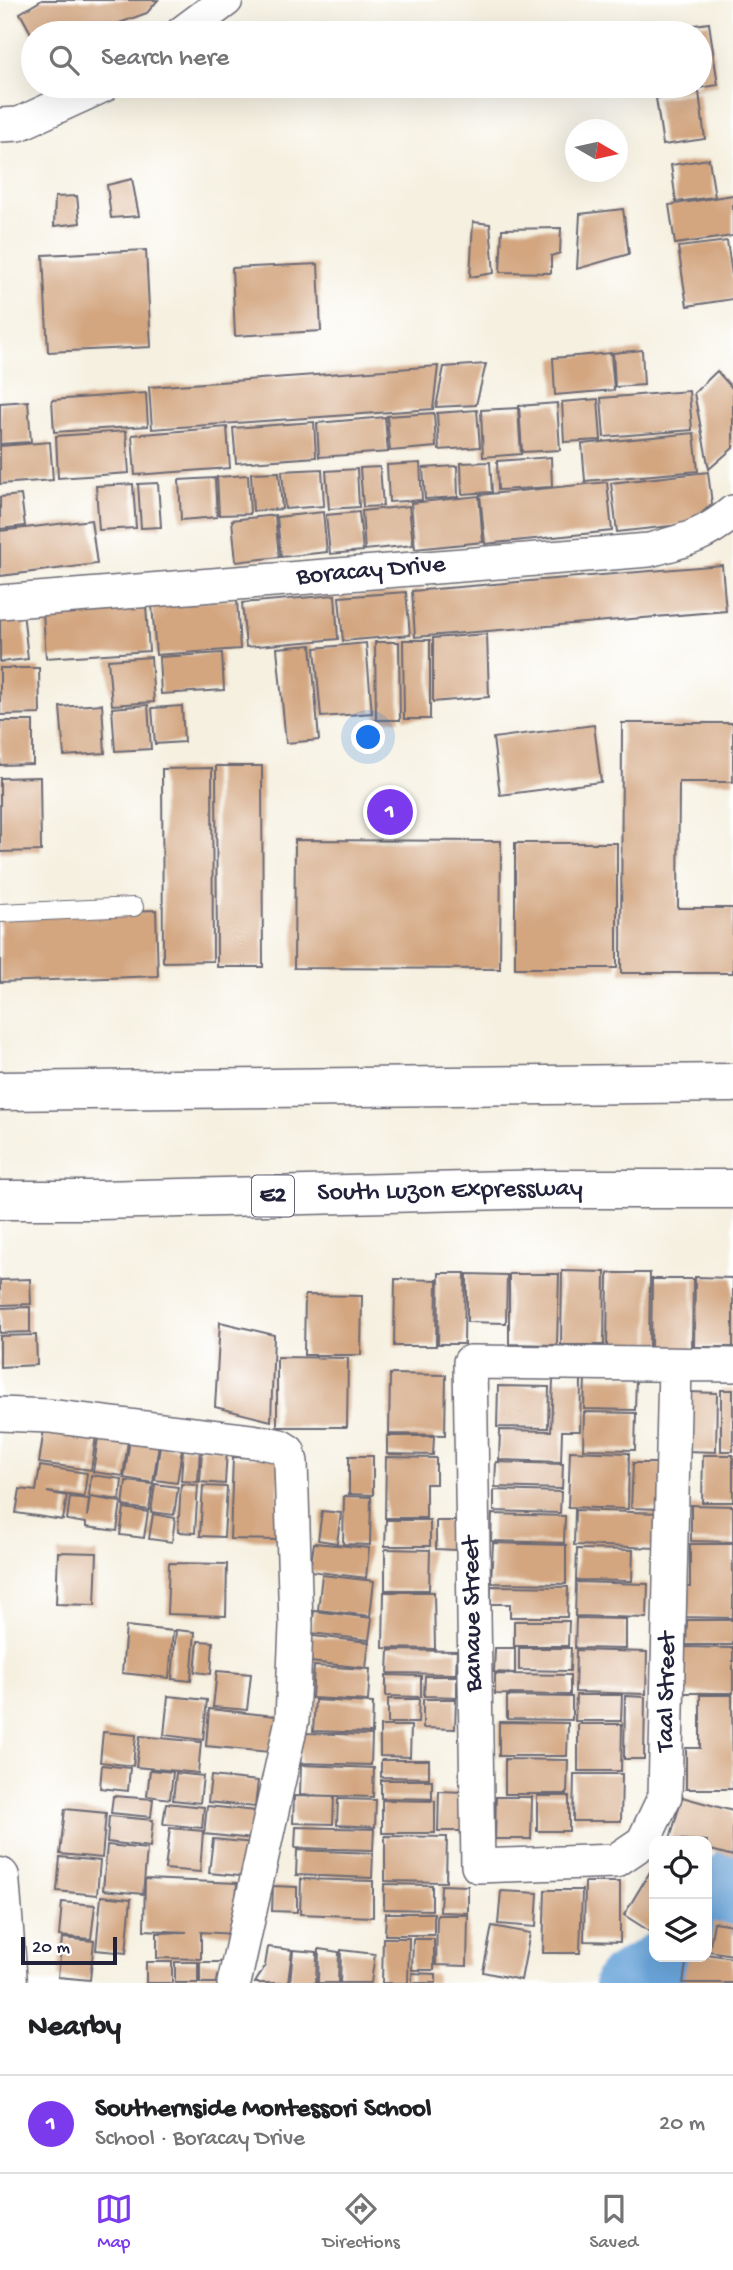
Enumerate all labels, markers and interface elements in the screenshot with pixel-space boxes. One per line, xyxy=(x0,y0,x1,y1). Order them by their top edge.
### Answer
search box xyxy=(21,21,712,98)
icon: search xyxy=(45,41,83,79)
text: Search here xyxy=(101,44,229,75)
north arrow xyxy=(565,119,628,182)
street label: Boracay Drive xyxy=(294,550,447,594)
your location xyxy=(351,720,385,754)
pin: 1 xyxy=(367,786,413,838)
street label: South Luzon Expressway xyxy=(317,1174,583,1210)
road number: E2 xyxy=(252,1176,294,1216)
street label: Banaue Street xyxy=(457,1534,491,1693)
street label: Taal Street xyxy=(651,1629,685,1754)
map controls xyxy=(649,1836,712,1962)
button: locate xyxy=(649,1836,712,1899)
button: layers xyxy=(649,1899,712,1962)
scale bar xyxy=(21,1934,117,1966)
text: 20 m xyxy=(32,1937,70,1960)
text: Nearby xyxy=(28,2011,121,2046)
text: Southernside Montessori School xyxy=(95,2095,431,2126)
text: 1 xyxy=(46,2111,56,2138)
text: 20 m xyxy=(659,2111,705,2138)
text: School · Boracay Drive xyxy=(95,2126,305,2153)
tab: Map xyxy=(95,2190,133,2255)
tab: Directions xyxy=(323,2190,400,2255)
tab: Saved xyxy=(589,2190,638,2255)

